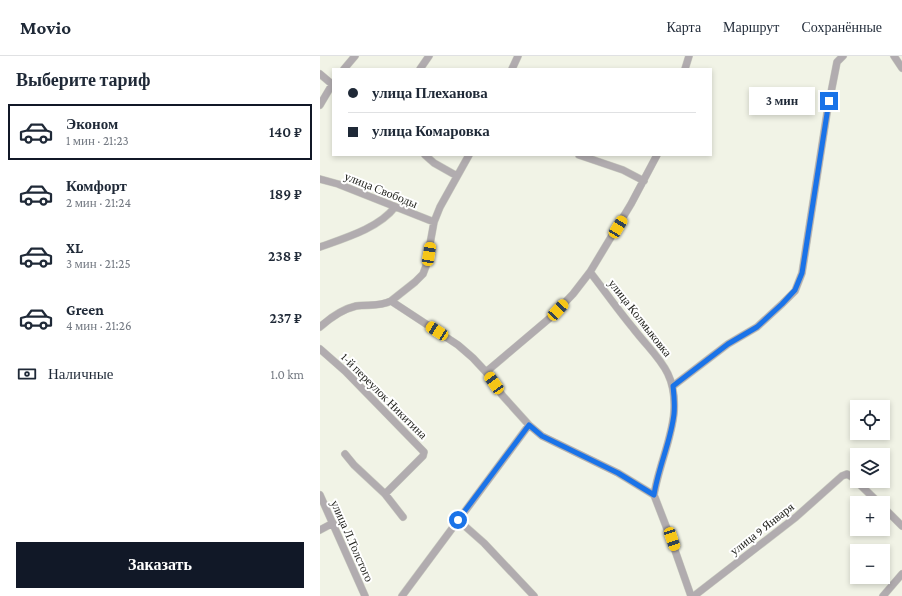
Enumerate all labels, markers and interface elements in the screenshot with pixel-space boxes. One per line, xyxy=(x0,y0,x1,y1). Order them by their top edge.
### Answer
text: Movio xyxy=(20,17,71,38)
text: Карта xyxy=(666,19,701,35)
text: Маршрут xyxy=(723,19,779,35)
text: Сохранённые xyxy=(801,19,882,35)
text: Выберите тариф xyxy=(16,70,150,90)
text: улица Плеханова xyxy=(372,85,488,101)
callout: 3 мин xyxy=(749,87,815,115)
route end xyxy=(820,92,838,110)
text: 3 мин xyxy=(766,93,798,108)
icon: car xyxy=(18,114,54,150)
text: Эконом xyxy=(66,116,118,132)
text: улица Комаровка xyxy=(372,123,490,139)
text: 140 ₽ xyxy=(269,124,302,140)
text: 1 мин · 21:23 xyxy=(66,133,129,148)
street label: улица Свободы xyxy=(342,169,420,211)
icon: car xyxy=(18,176,54,212)
text: Комфорт xyxy=(66,178,127,194)
text: 189 ₽ xyxy=(269,186,302,202)
text: 2 мин · 21:24 xyxy=(66,195,131,210)
car xyxy=(607,214,629,240)
icon: car xyxy=(18,238,54,274)
text: XL xyxy=(66,240,83,256)
car xyxy=(421,241,437,267)
text: 238 ₽ xyxy=(268,248,302,264)
text: 3 мин · 21:25 xyxy=(66,256,131,271)
street label: улица Колмыковка xyxy=(605,276,675,360)
car xyxy=(545,297,571,323)
icon: car xyxy=(18,300,54,336)
text: Green xyxy=(66,302,104,318)
text: 237 ₽ xyxy=(270,310,302,326)
text: 4 мин · 21:26 xyxy=(66,318,132,333)
car xyxy=(424,319,450,343)
street label: 1-й переулок Никитина xyxy=(338,350,430,442)
icon: cash xyxy=(16,363,38,385)
text: Наличные xyxy=(48,366,113,382)
text: 1.0 km xyxy=(271,367,304,382)
car xyxy=(482,370,506,396)
map controls xyxy=(850,400,890,584)
button: locate xyxy=(850,400,890,440)
button: layers xyxy=(850,448,890,488)
button: + xyxy=(850,496,890,536)
street label: улица Л.Толстого xyxy=(328,498,376,584)
street label: улица 9 Января xyxy=(727,499,797,558)
route start xyxy=(449,511,467,529)
car xyxy=(662,526,682,552)
button: Заказать xyxy=(16,542,304,588)
button: − xyxy=(850,544,890,584)

